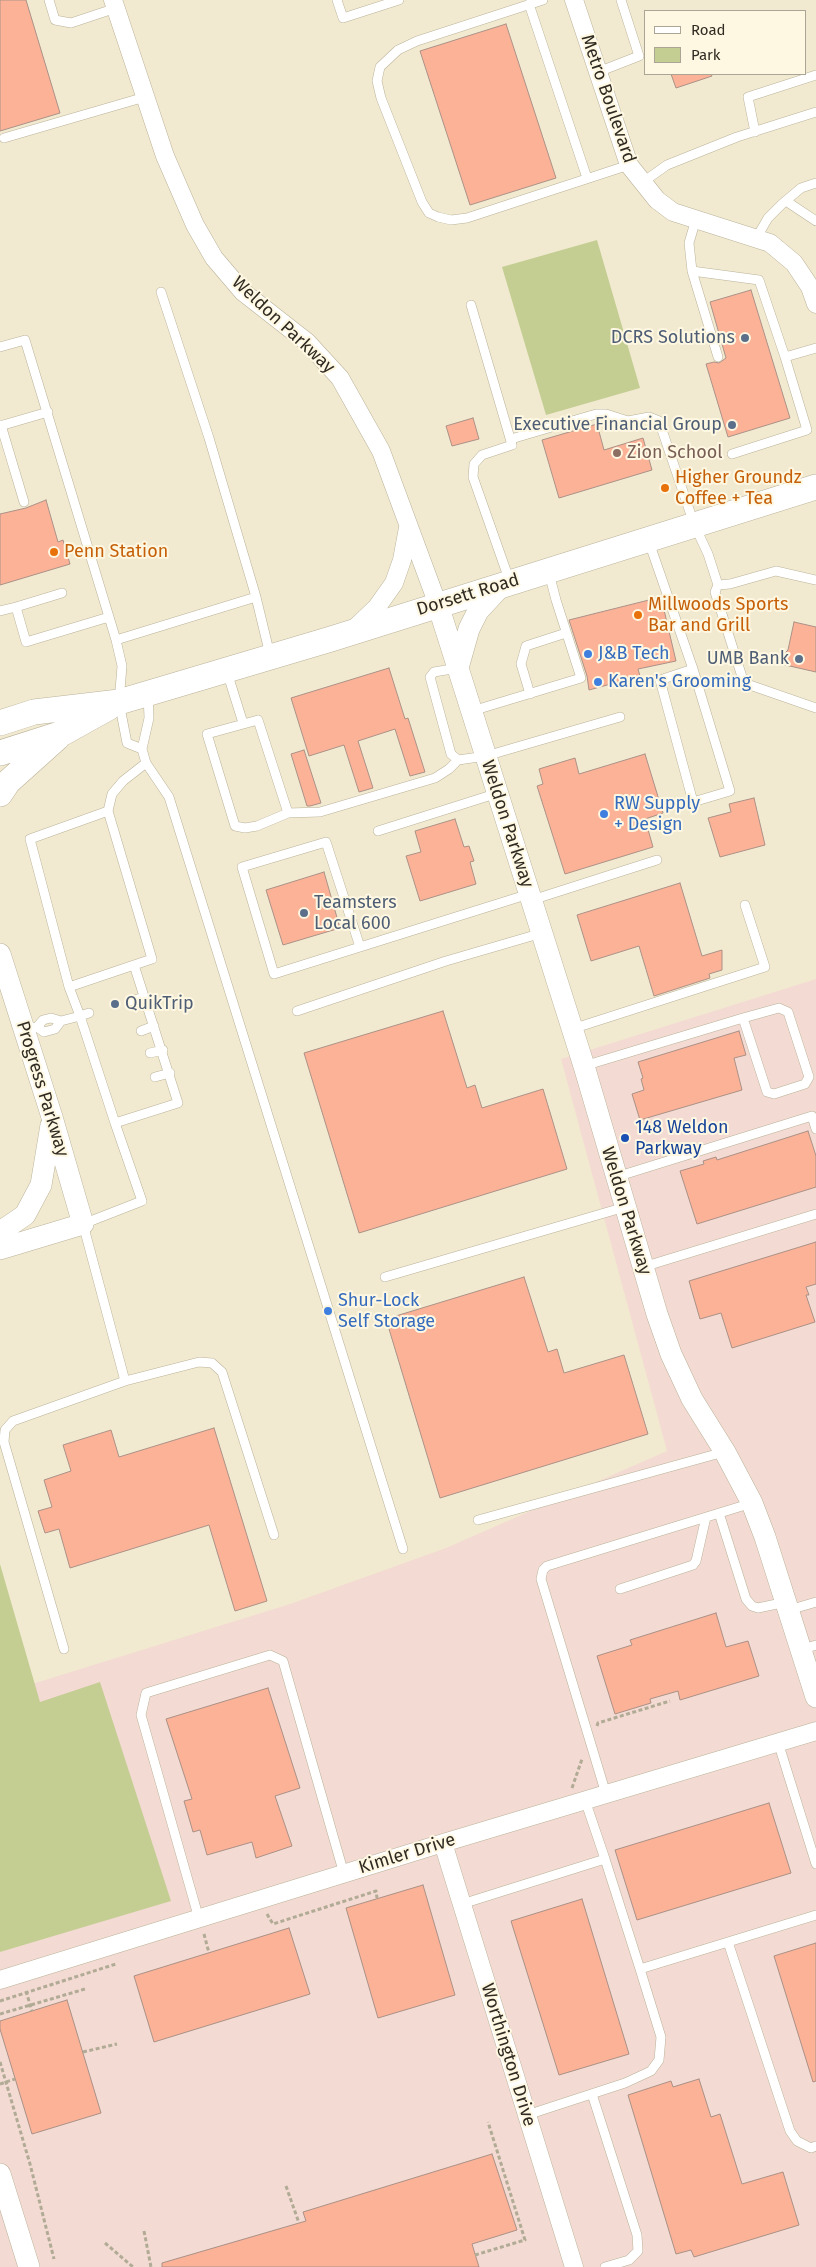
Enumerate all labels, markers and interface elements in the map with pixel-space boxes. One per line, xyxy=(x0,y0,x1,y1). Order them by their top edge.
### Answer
legend xyxy=(644,10,806,75)
text: Road xyxy=(691,21,726,39)
street label: Metro Boulevard xyxy=(576,32,640,166)
text: Park xyxy=(691,46,721,64)
street label: Weldon Parkway xyxy=(227,272,339,378)
place label: DCRS Solutions xyxy=(611,327,735,349)
marker: DCRS Solutions xyxy=(739,332,751,344)
place label: Executive Financial Group xyxy=(513,414,722,436)
marker: Executive Financial Group xyxy=(726,419,738,431)
place label: Zion School xyxy=(627,442,723,464)
marker: Zion School xyxy=(611,447,623,459)
place label: Higher Groundz Coffee + Tea xyxy=(675,467,802,509)
marker: Higher Groundz Coffee + Tea xyxy=(659,482,671,494)
place label: Penn Station xyxy=(64,541,168,563)
marker: Penn Station xyxy=(48,546,60,558)
street label: Dorsett Road xyxy=(414,569,522,621)
place label: Millwoods Sports Bar and Grill xyxy=(648,594,788,636)
marker: Millwoods Sports Bar and Grill xyxy=(632,609,644,621)
place label: J&B Tech xyxy=(598,643,670,665)
marker: J&B Tech xyxy=(582,648,594,660)
place label: UMB Bank xyxy=(707,648,789,670)
marker: UMB Bank xyxy=(793,653,805,665)
place label: Karen's Grooming xyxy=(608,671,751,693)
marker: Karen's Grooming xyxy=(592,676,604,688)
street label: Weldon Parkway xyxy=(476,758,538,890)
place label: RW Supply + Design xyxy=(614,793,700,836)
marker: RW Supply + Design xyxy=(598,808,610,820)
place label: Teamsters Local 600 xyxy=(314,892,397,934)
marker: Teamsters Local 600 xyxy=(298,907,310,919)
place label: QuikTrip xyxy=(125,993,194,1015)
marker: QuikTrip xyxy=(109,998,121,1010)
street label: Progress Parkway xyxy=(11,1019,73,1159)
place label: 148 Weldon Parkway xyxy=(635,1117,729,1160)
marker: 148 Weldon Parkway xyxy=(619,1132,631,1144)
street label: Weldon Parkway xyxy=(596,1144,656,1278)
place label: Shur-Lock Self Storage xyxy=(338,1290,435,1332)
marker: Shur-Lock Self Storage xyxy=(322,1305,334,1317)
street label: Kimler Drive xyxy=(356,1829,458,1879)
street label: Worthington Drive xyxy=(476,1981,540,2129)

